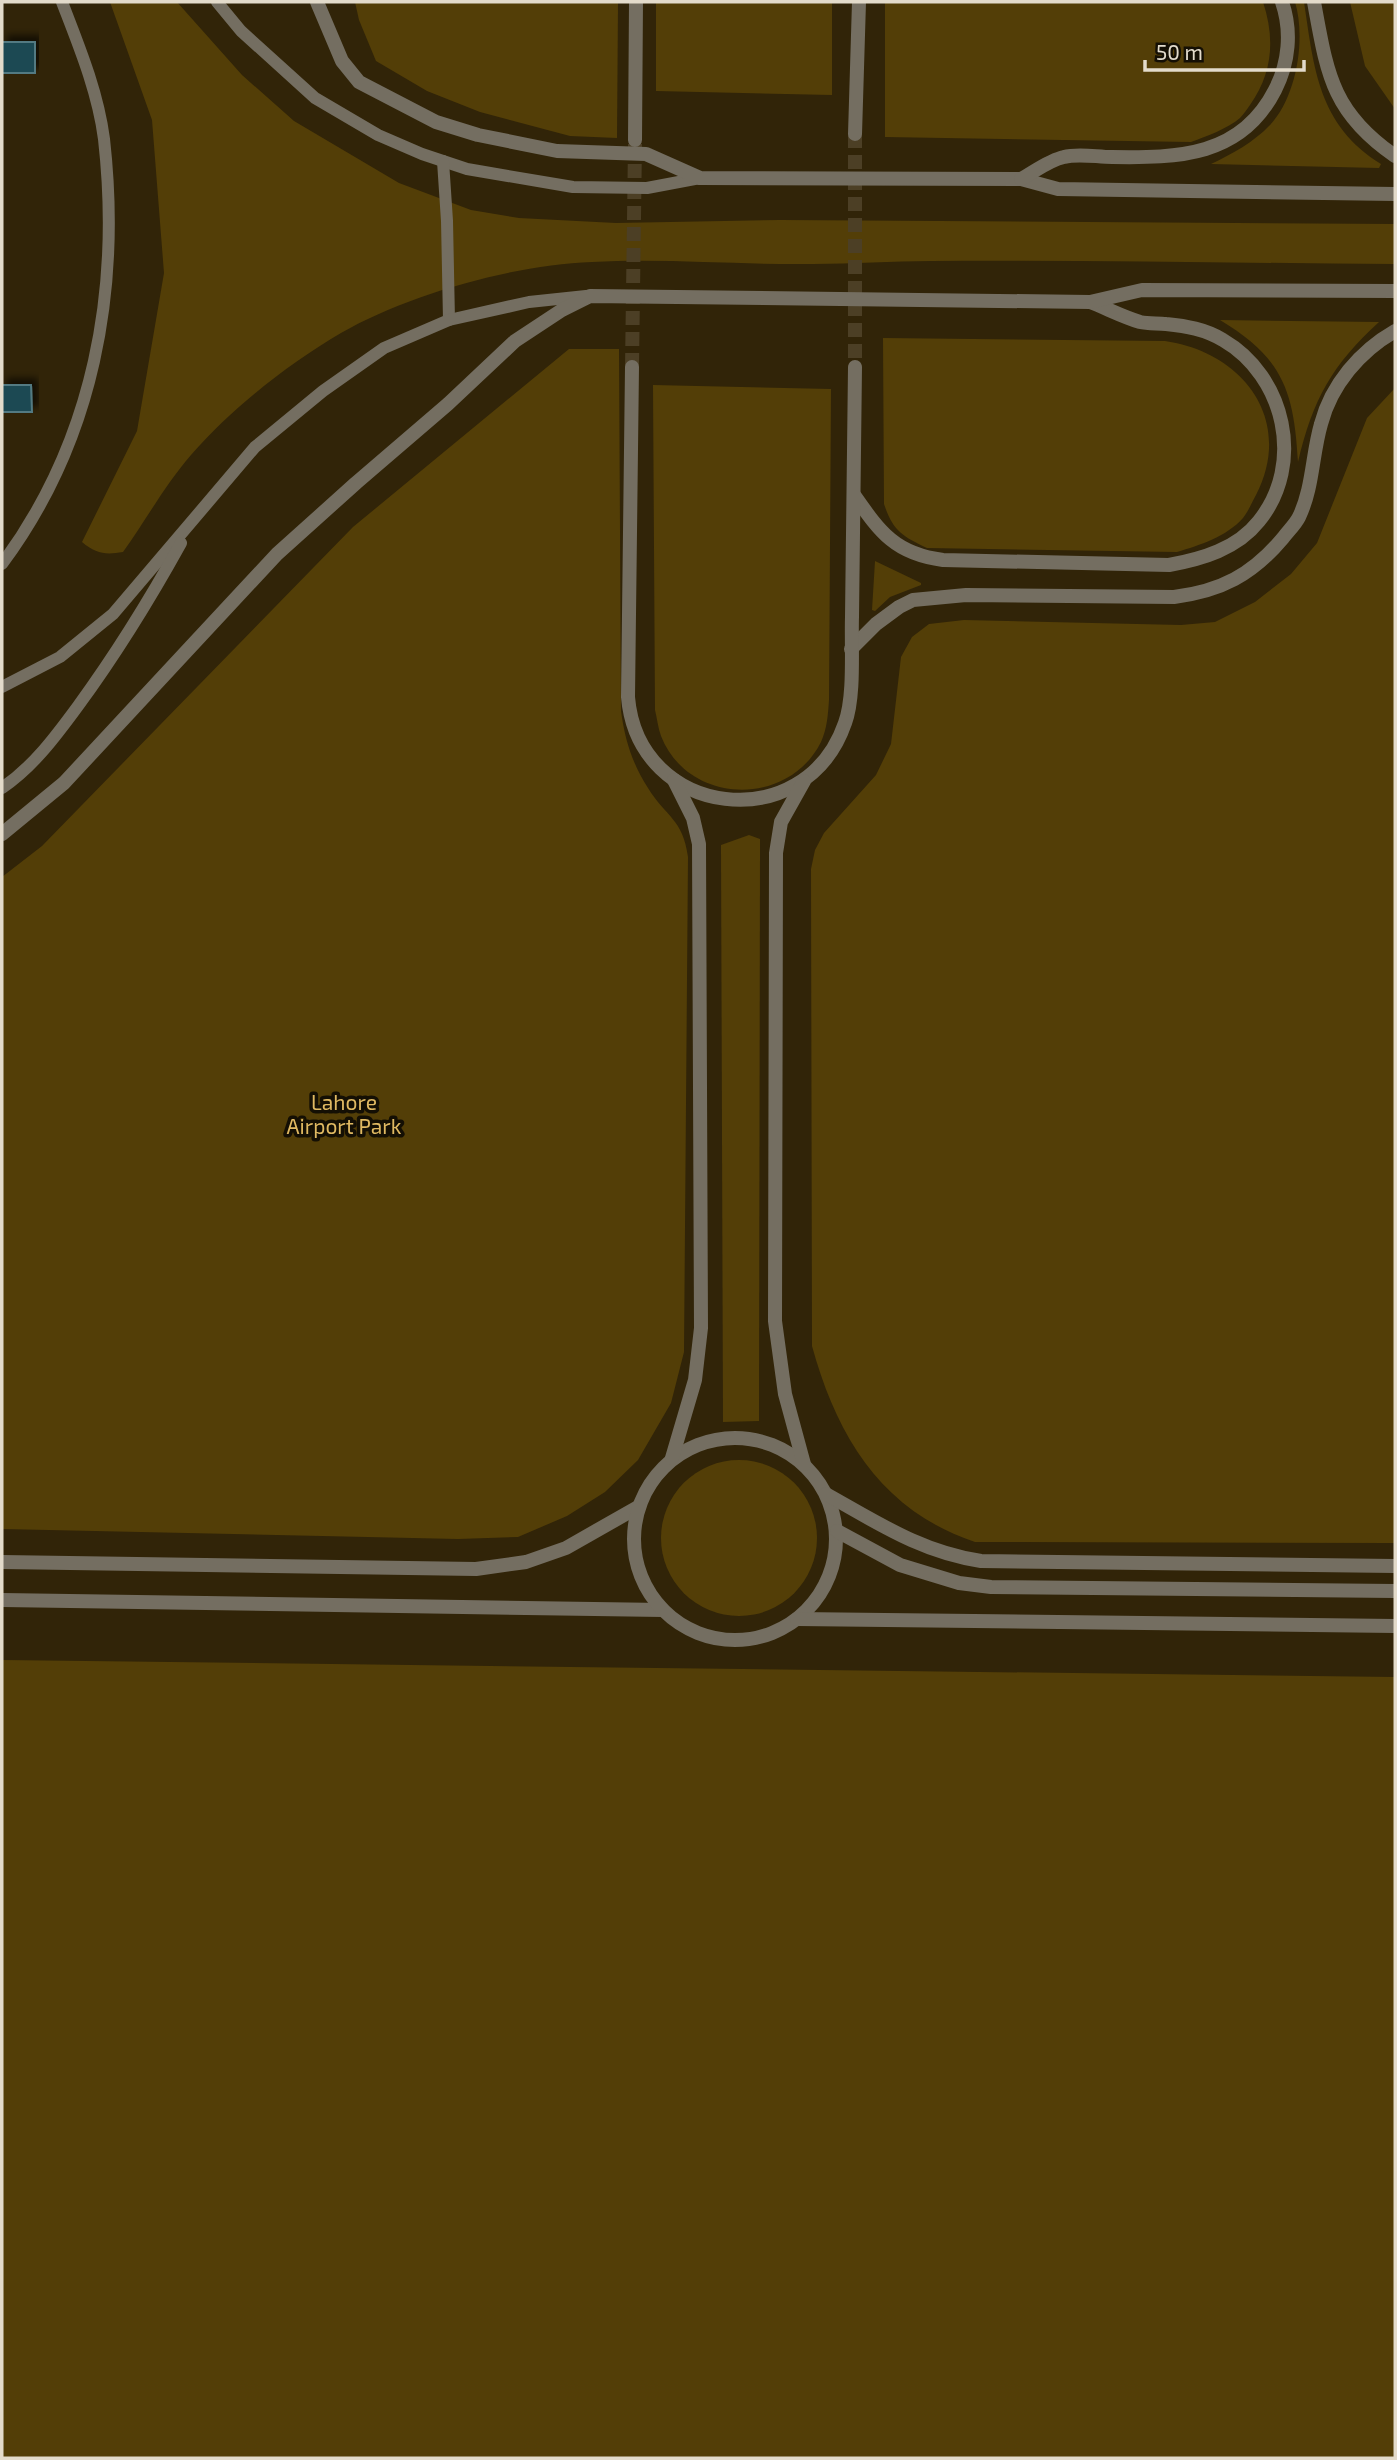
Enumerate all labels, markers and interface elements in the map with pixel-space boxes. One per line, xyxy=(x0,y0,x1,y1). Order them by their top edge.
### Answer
scale bar xyxy=(1145,28,1304,72)
text: 50 m xyxy=(1156,39,1203,64)
park label: Lahore Airport Park xyxy=(287,1089,402,1138)

